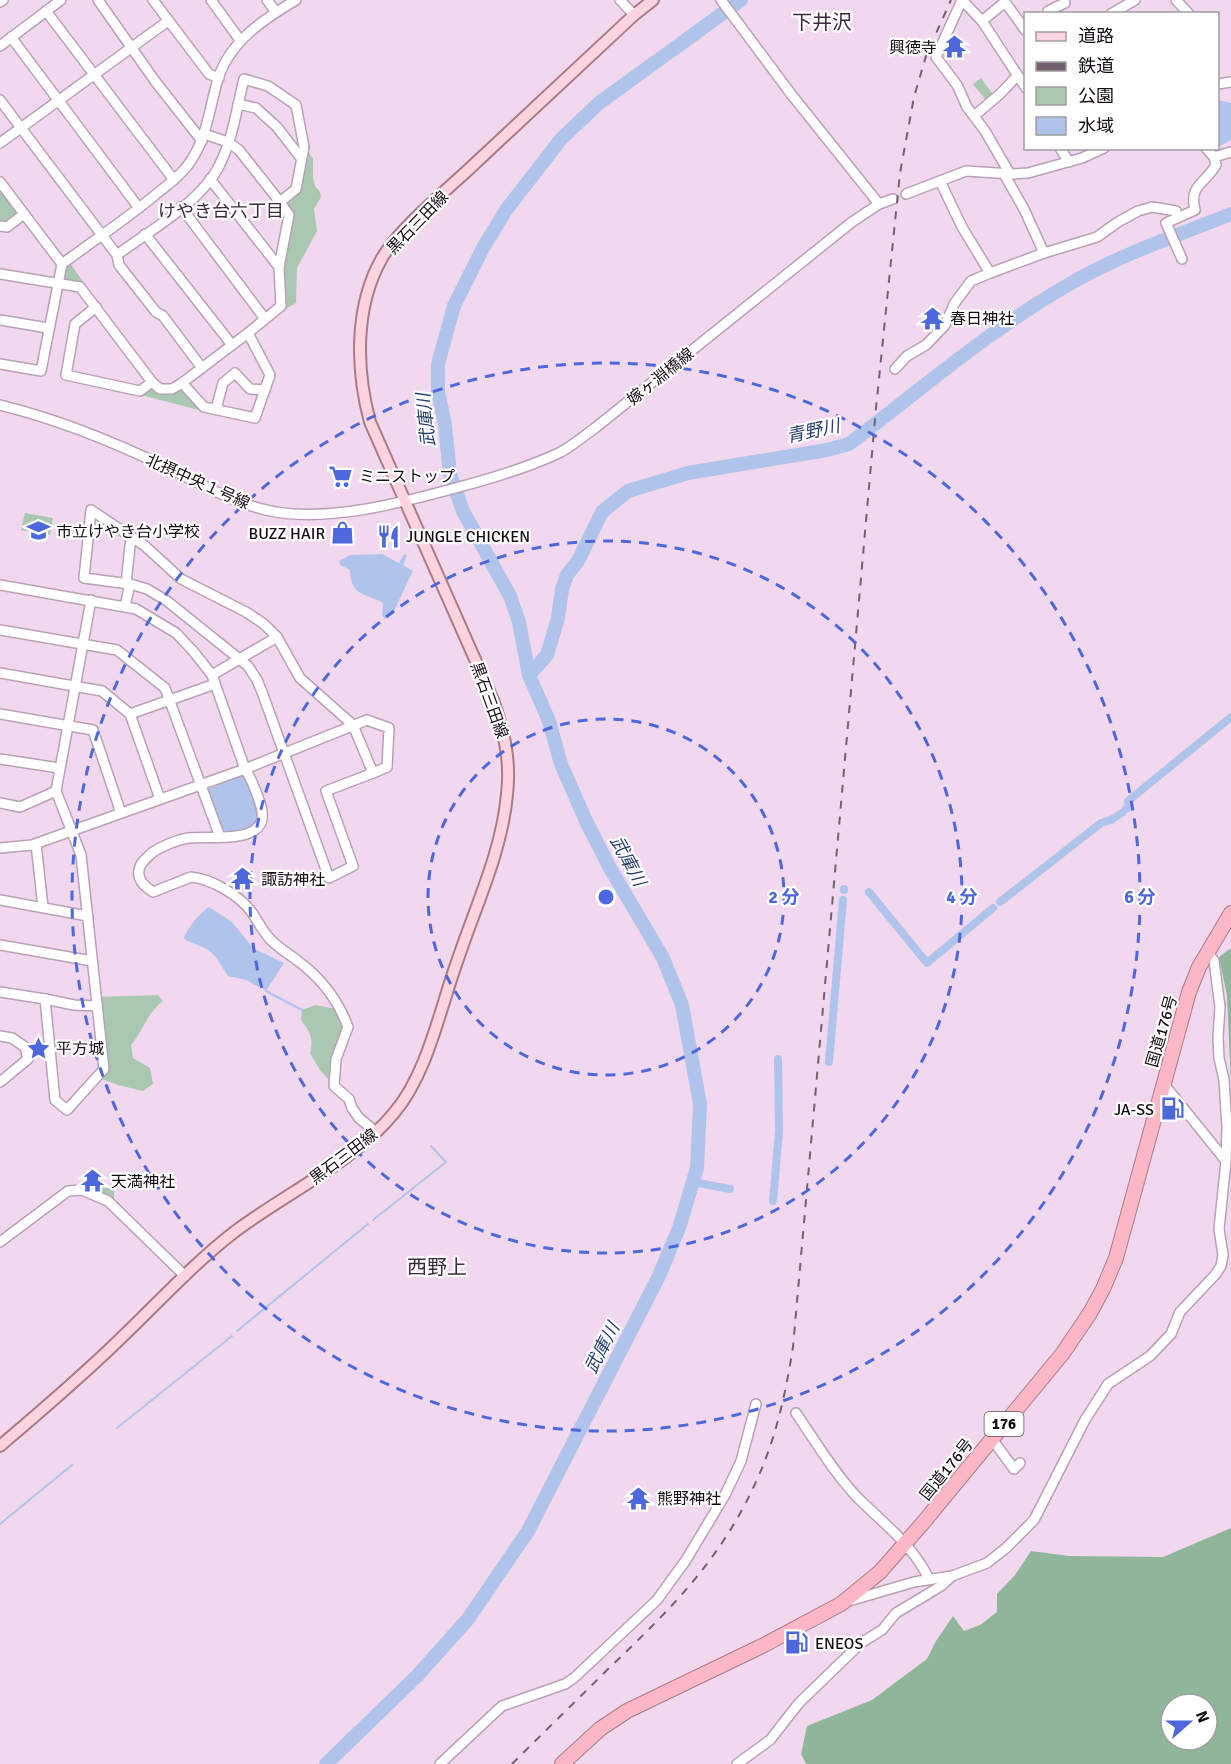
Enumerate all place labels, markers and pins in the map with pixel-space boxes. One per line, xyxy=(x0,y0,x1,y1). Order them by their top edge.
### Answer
temple icon: 興徳寺 xyxy=(942,34,968,60)
place label: 興徳寺 xyxy=(889,38,937,58)
temple icon: 春日神社 xyxy=(919,305,945,331)
place label: 春日神社 xyxy=(950,309,1014,329)
supermarket icon: ミニストップ xyxy=(328,463,354,489)
place label: ミニストップ xyxy=(359,467,455,487)
school or university icon: 市立けやき台小学校 xyxy=(25,518,51,544)
shop icon: BUZZ HAIR xyxy=(330,520,356,546)
place label: 市立けやき台小学校 xyxy=(56,522,200,542)
restaurant icon: JUNGLE CHICKEN xyxy=(375,523,401,549)
place label: BUZZ HAIR xyxy=(248,524,325,544)
place label: JUNGLE CHICKEN xyxy=(406,527,530,547)
temple icon: 諏訪神社 xyxy=(230,866,256,892)
place label: 諏訪神社 xyxy=(261,870,325,890)
centre of rings xyxy=(596,887,616,907)
place icon: 平方城 xyxy=(25,1035,51,1061)
place label: 平方城 xyxy=(56,1039,104,1059)
fuel station icon: JA-SS xyxy=(1159,1096,1185,1122)
place label: JA-SS xyxy=(1114,1100,1154,1120)
temple icon: 天満神社 xyxy=(80,1168,106,1194)
place label: 天満神社 xyxy=(111,1172,175,1192)
temple icon: 熊野神社 xyxy=(626,1485,652,1511)
place label: 熊野神社 xyxy=(657,1489,721,1509)
fuel station icon: ENEOS xyxy=(784,1630,810,1656)
place label: ENEOS xyxy=(815,1634,863,1654)

